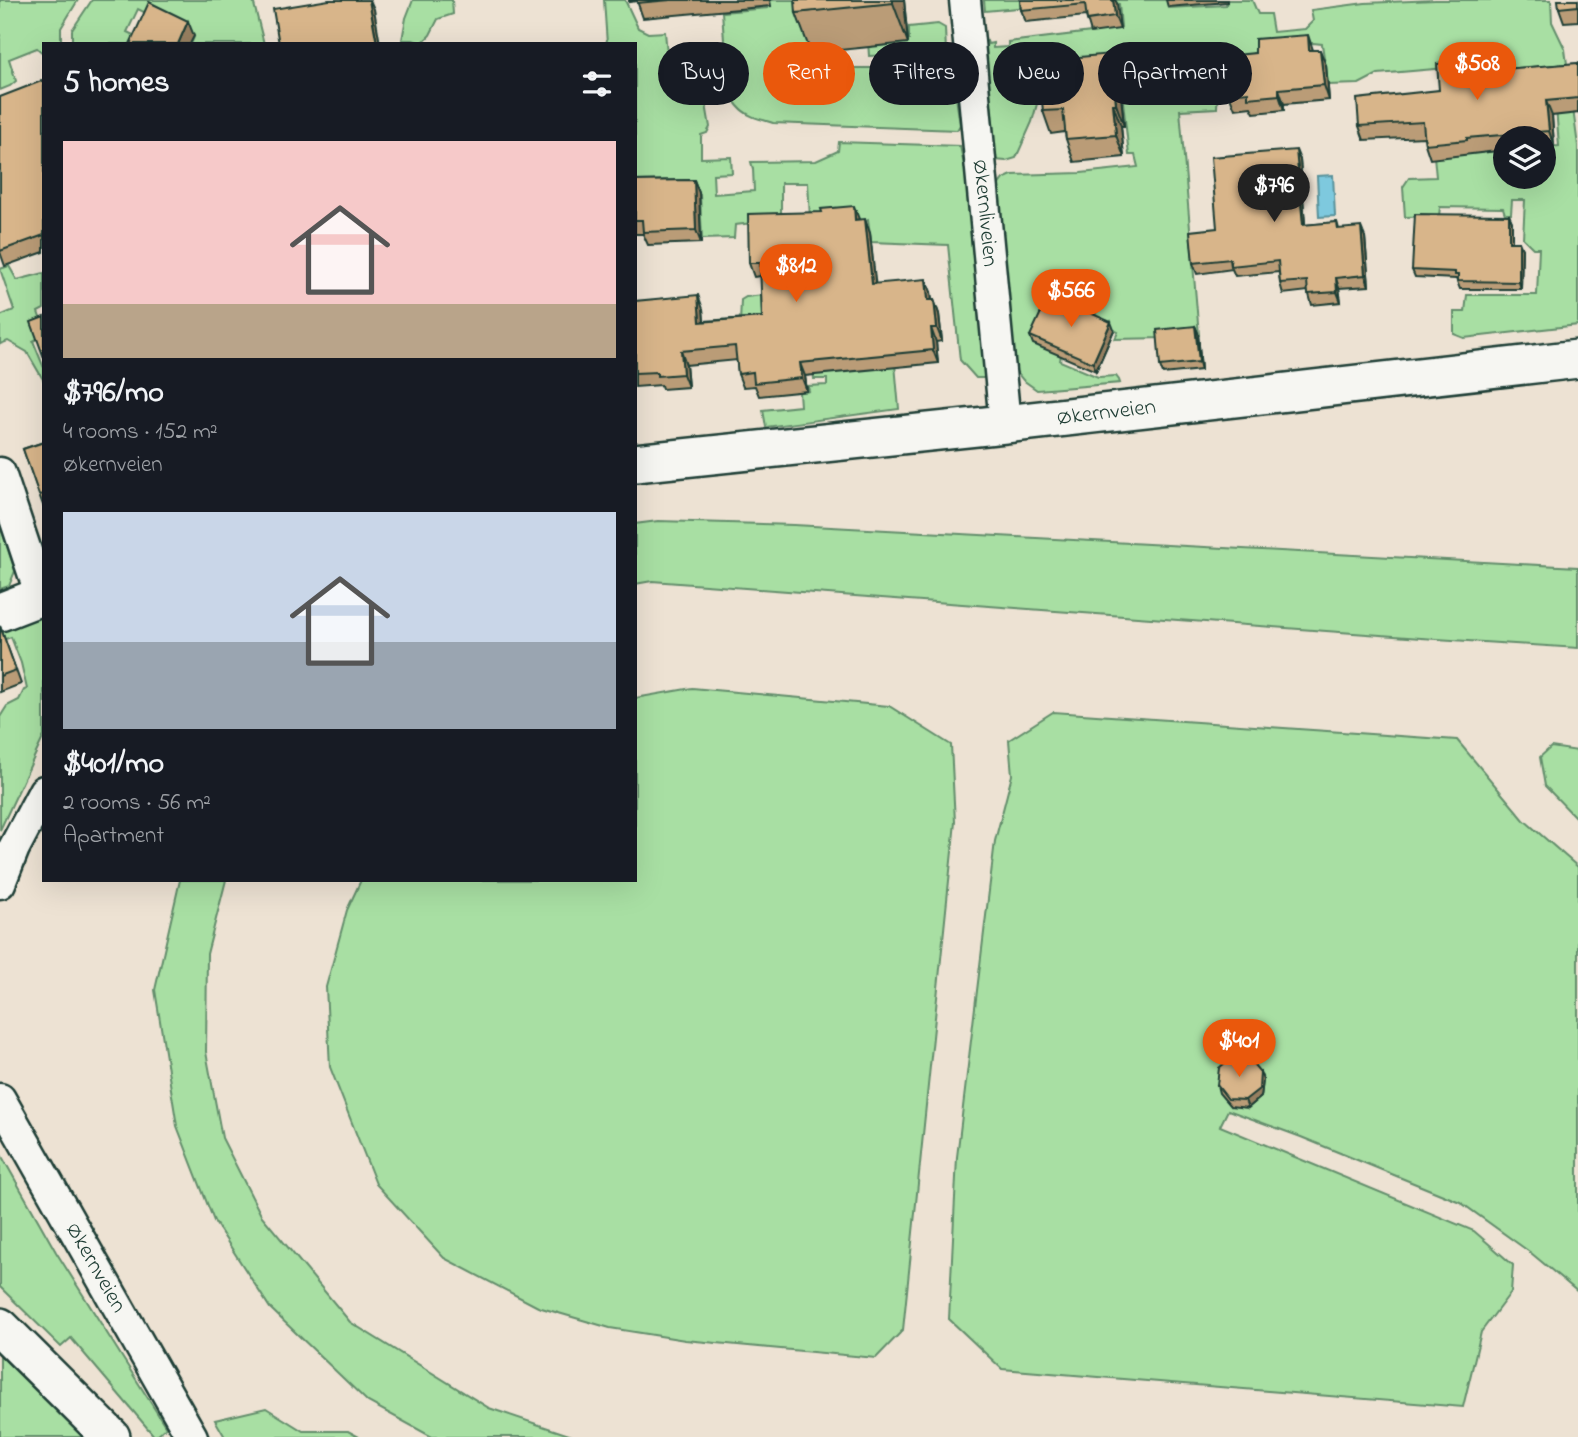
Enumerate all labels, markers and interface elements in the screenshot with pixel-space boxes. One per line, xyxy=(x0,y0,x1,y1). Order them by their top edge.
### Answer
chip: Buy xyxy=(658,42,749,105)
chip: Rent xyxy=(763,42,855,105)
chip: Filters xyxy=(869,42,979,105)
chip: New xyxy=(993,42,1084,105)
chip: Apartment xyxy=(1098,42,1252,105)
pin: $508 xyxy=(1436,42,1518,102)
text: $508 xyxy=(1454,48,1500,81)
text: 5 homes xyxy=(63,62,170,106)
icon: filters xyxy=(578,65,616,103)
map controls xyxy=(1493,126,1556,189)
button: layers xyxy=(1493,126,1556,189)
street label: Økernliveien xyxy=(964,158,1007,268)
pin: $796 xyxy=(1233,164,1315,224)
text: $796 xyxy=(1254,170,1294,203)
icon: home xyxy=(277,187,403,313)
pin: $812 xyxy=(755,244,837,304)
text: $812 xyxy=(775,250,817,283)
pin: $566 xyxy=(1030,270,1112,329)
text: $566 xyxy=(1047,275,1095,308)
text: $796/mo xyxy=(63,372,164,416)
street label: Økernveien xyxy=(1055,390,1158,435)
text: 4 rooms · 152 m² xyxy=(63,416,218,449)
text: Økernveien xyxy=(63,449,163,482)
icon: home xyxy=(277,558,403,684)
text: $401/mo xyxy=(63,743,164,787)
text: 2 rooms · 56 m² xyxy=(63,787,211,820)
text: Apartment xyxy=(63,820,164,853)
pin: $401 xyxy=(1198,1020,1280,1079)
text: $401 xyxy=(1219,1025,1259,1058)
street label: Økernveien xyxy=(57,1216,135,1319)

